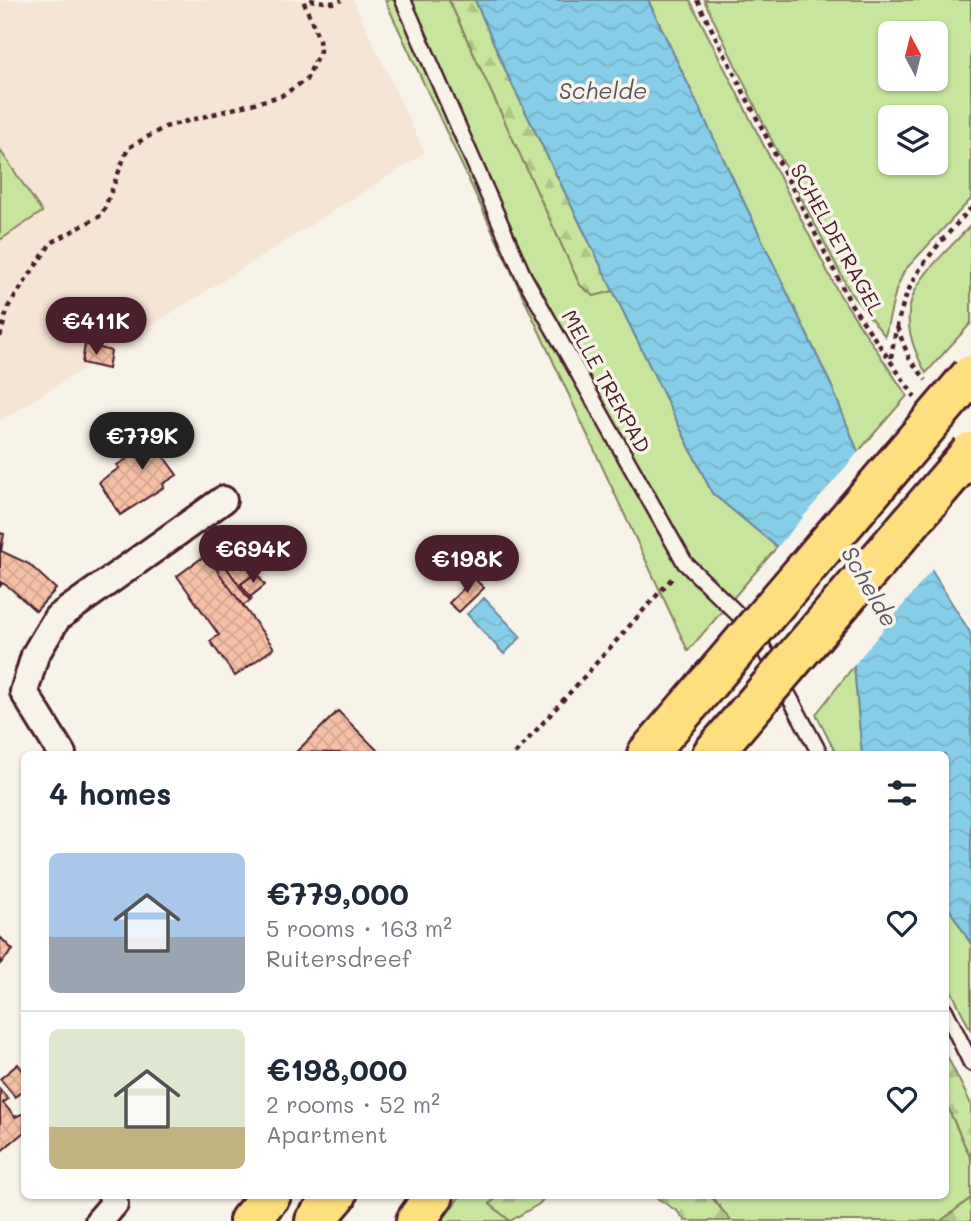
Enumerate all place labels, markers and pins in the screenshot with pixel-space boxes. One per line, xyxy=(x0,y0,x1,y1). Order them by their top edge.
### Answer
pin: €411K xyxy=(47,298,145,357)
pin: €779K xyxy=(93,412,191,472)
pin: €694K xyxy=(204,526,302,585)
pin: €198K xyxy=(418,536,516,595)

